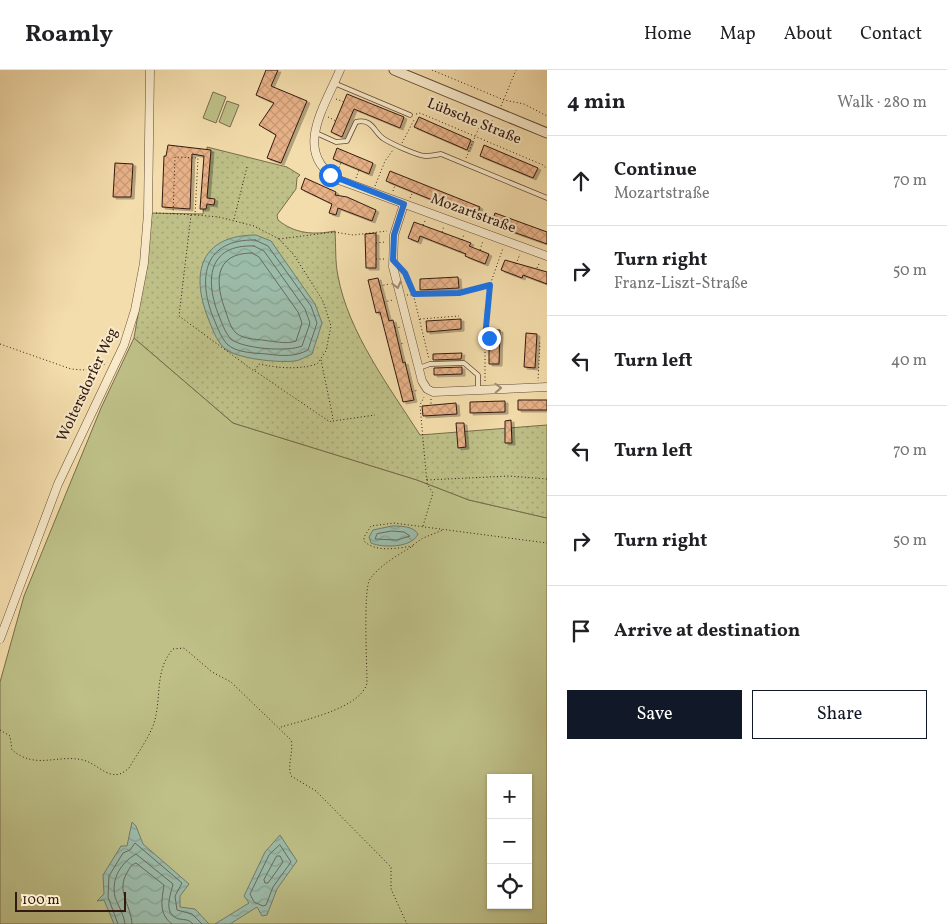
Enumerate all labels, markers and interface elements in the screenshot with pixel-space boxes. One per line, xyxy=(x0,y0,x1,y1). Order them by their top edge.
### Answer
text: Roamly xyxy=(25,18,113,52)
text: Home xyxy=(644,22,692,47)
text: Map xyxy=(720,22,756,47)
text: About xyxy=(784,22,832,47)
text: Contact xyxy=(860,22,922,47)
text: 4 min xyxy=(567,88,626,117)
text: Walk · 280 m xyxy=(837,92,927,114)
street label: Lübsche Straße xyxy=(424,93,524,151)
text: Continue xyxy=(614,157,697,183)
route start xyxy=(319,164,342,187)
icon: ahead xyxy=(567,167,595,195)
text: 70 m xyxy=(893,170,927,192)
text: Mozartstraße xyxy=(614,183,710,205)
street label: Mozartstraße xyxy=(427,189,519,239)
text: Turn right xyxy=(614,247,707,273)
icon: right xyxy=(567,257,595,285)
text: 50 m xyxy=(893,260,927,282)
text: Franz-Liszt-Straße xyxy=(614,273,748,295)
one-way arrow xyxy=(391,281,401,289)
street label: Woltersdorfer Weg xyxy=(52,324,124,445)
route end xyxy=(478,327,501,350)
icon: left xyxy=(567,347,595,375)
text: Turn left xyxy=(614,348,693,374)
text: 40 m xyxy=(891,350,927,372)
one-way arrow xyxy=(494,383,502,393)
icon: left xyxy=(567,437,595,465)
text: Turn left xyxy=(614,438,693,464)
text: 70 m xyxy=(893,440,927,462)
icon: right xyxy=(567,527,595,555)
text: Turn right xyxy=(614,528,707,554)
text: 50 m xyxy=(893,530,927,552)
icon: arrive xyxy=(567,617,595,645)
text: Arrive at destination xyxy=(614,618,800,644)
button: Save xyxy=(567,690,742,739)
button: Share xyxy=(752,690,927,739)
map controls xyxy=(487,774,532,909)
button: + xyxy=(487,774,532,819)
button: − xyxy=(487,819,532,864)
button: locate xyxy=(487,864,532,909)
scale bar xyxy=(15,889,126,912)
text: 100 m xyxy=(22,891,60,910)

